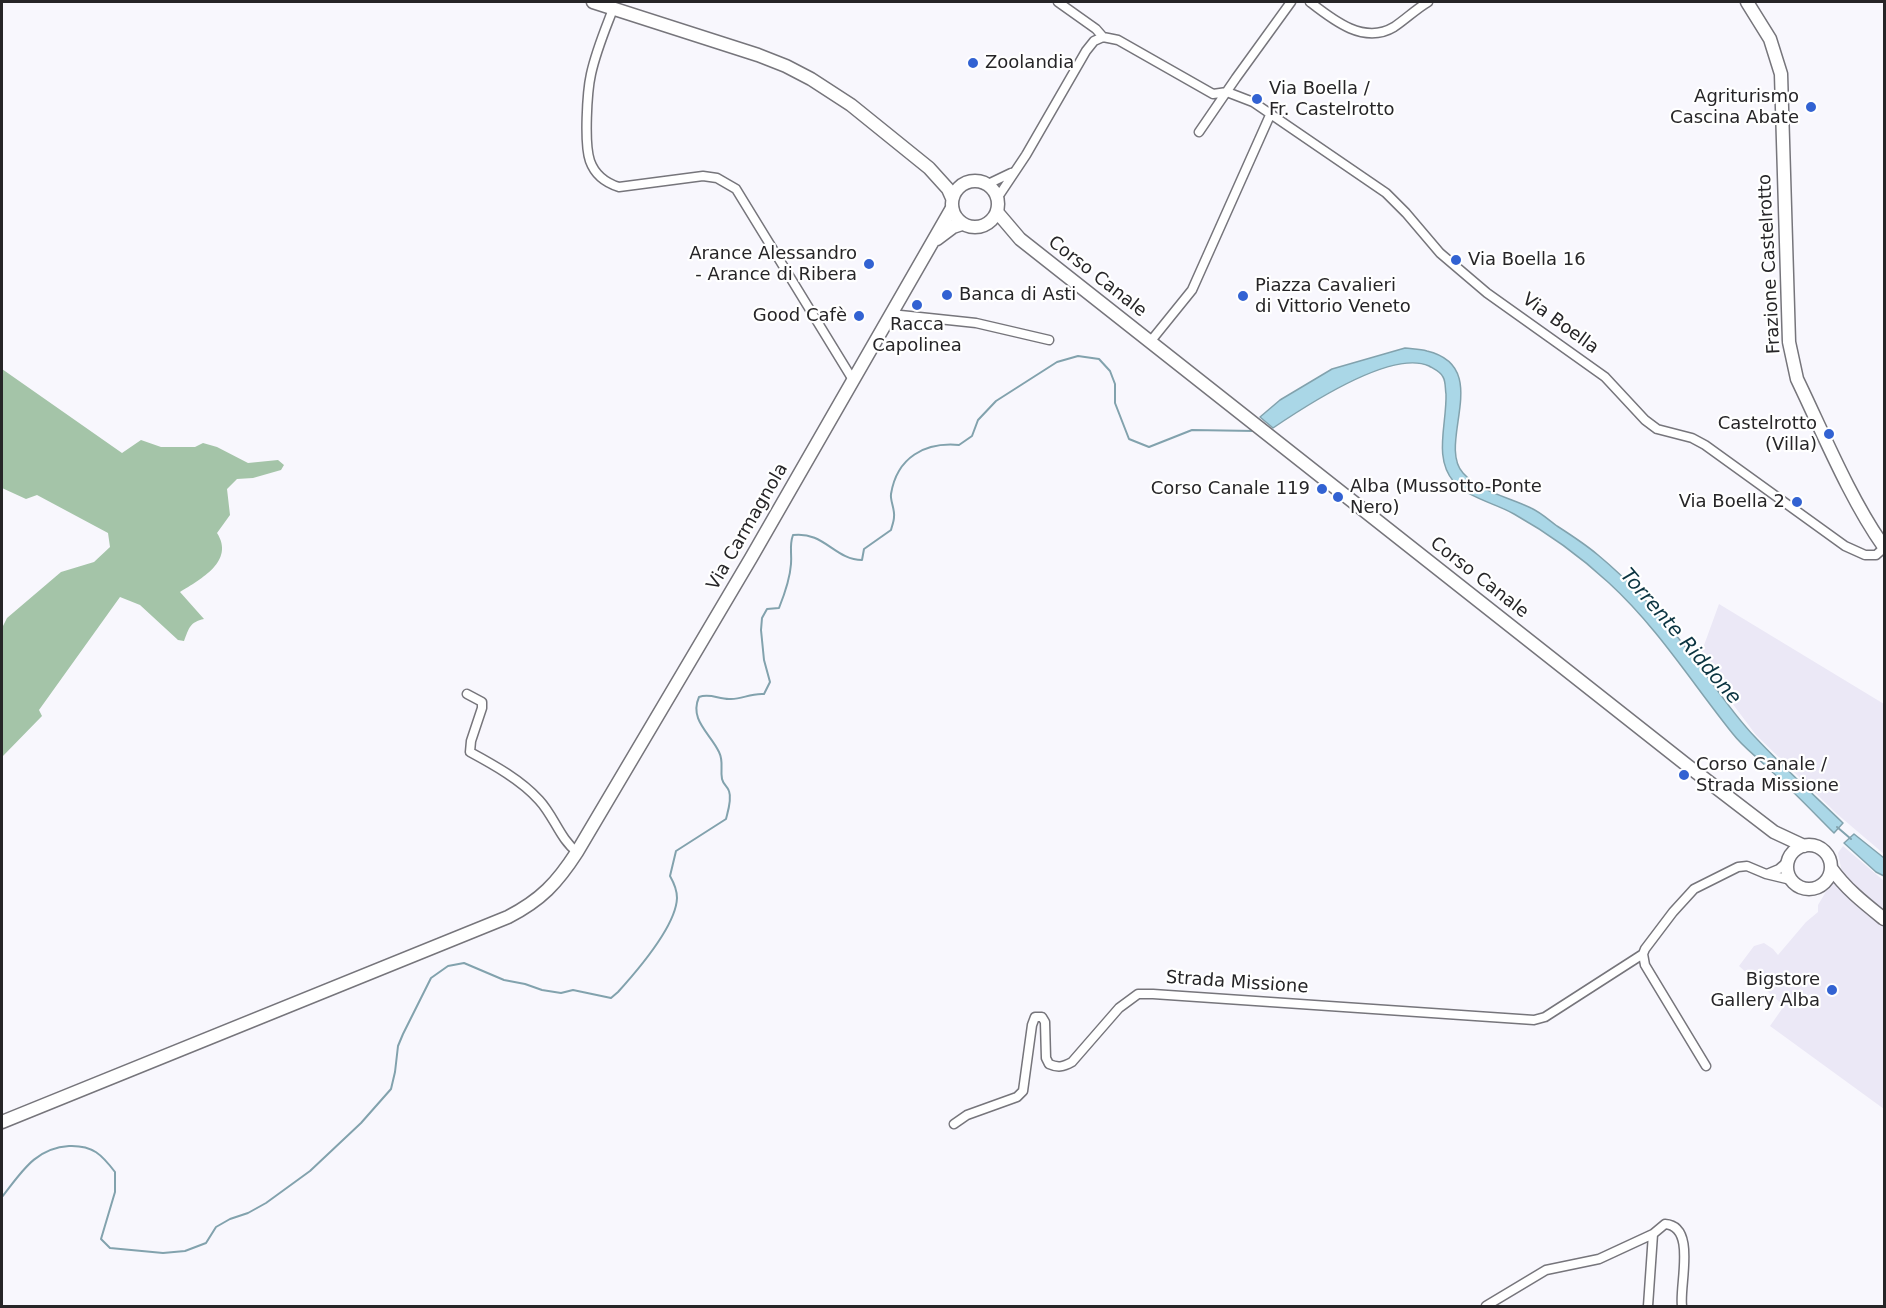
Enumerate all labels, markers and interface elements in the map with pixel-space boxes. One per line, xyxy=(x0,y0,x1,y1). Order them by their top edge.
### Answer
place label: Zoolandia xyxy=(985,52,1074,74)
marker: Zoolandia xyxy=(966,56,980,70)
place label: Via Boella / Fr. Castelrotto xyxy=(1269,78,1394,121)
place label: Agriturismo Cascina Abate xyxy=(1670,86,1799,128)
marker: Via Boella / Fr. Castelrotto xyxy=(1250,92,1264,106)
marker: Agriturismo Cascina Abate xyxy=(1804,100,1818,114)
street label: Frazione Castelrotto xyxy=(1754,173,1786,355)
street label: Corso Canale xyxy=(1043,232,1151,322)
place label: Arance Alessandro - Arance di Ribera xyxy=(689,243,857,286)
place label: Via Boella 16 xyxy=(1468,249,1586,271)
marker: Via Boella 16 xyxy=(1449,253,1463,267)
marker: Arance Alessandro - Arance di Ribera xyxy=(862,257,876,271)
place label: Piazza Cavalieri di Vittorio Veneto xyxy=(1255,275,1411,318)
place label: Banca di Asti xyxy=(959,284,1076,306)
marker: Banca di Asti xyxy=(940,288,954,302)
marker: Piazza Cavalieri di Vittorio Veneto xyxy=(1236,289,1250,303)
street label: Via Boella xyxy=(1518,289,1602,359)
marker: Racca Capolinea xyxy=(910,298,924,312)
place label: Good Cafè xyxy=(753,305,847,327)
marker: Good Cafè xyxy=(852,309,866,323)
place label: Racca Capolinea xyxy=(872,314,962,356)
place label: Castelrotto (Villa) xyxy=(1718,413,1817,456)
marker: Castelrotto (Villa) xyxy=(1822,427,1836,441)
street label: Via Carmagnola xyxy=(703,460,793,594)
place label: Alba (Mussotto-Ponte Nero) xyxy=(1350,476,1542,518)
place label: Corso Canale 119 xyxy=(1151,478,1310,500)
marker: Corso Canale 119 xyxy=(1315,482,1329,496)
marker: Alba (Mussotto-Ponte Nero) xyxy=(1331,490,1345,504)
place label: Via Boella 2 xyxy=(1679,491,1785,513)
marker: Via Boella 2 xyxy=(1790,495,1804,509)
street label: Corso Canale xyxy=(1425,533,1533,623)
water label: Torrente Riddone xyxy=(1615,564,1745,710)
place label: Corso Canale / Strada Missione xyxy=(1696,754,1839,796)
marker: Corso Canale / Strada Missione xyxy=(1677,768,1691,782)
street label: Strada Missione xyxy=(1165,967,1309,999)
place label: Bigstore Gallery Alba xyxy=(1710,969,1820,1012)
marker: Bigstore Gallery Alba xyxy=(1825,983,1839,997)

